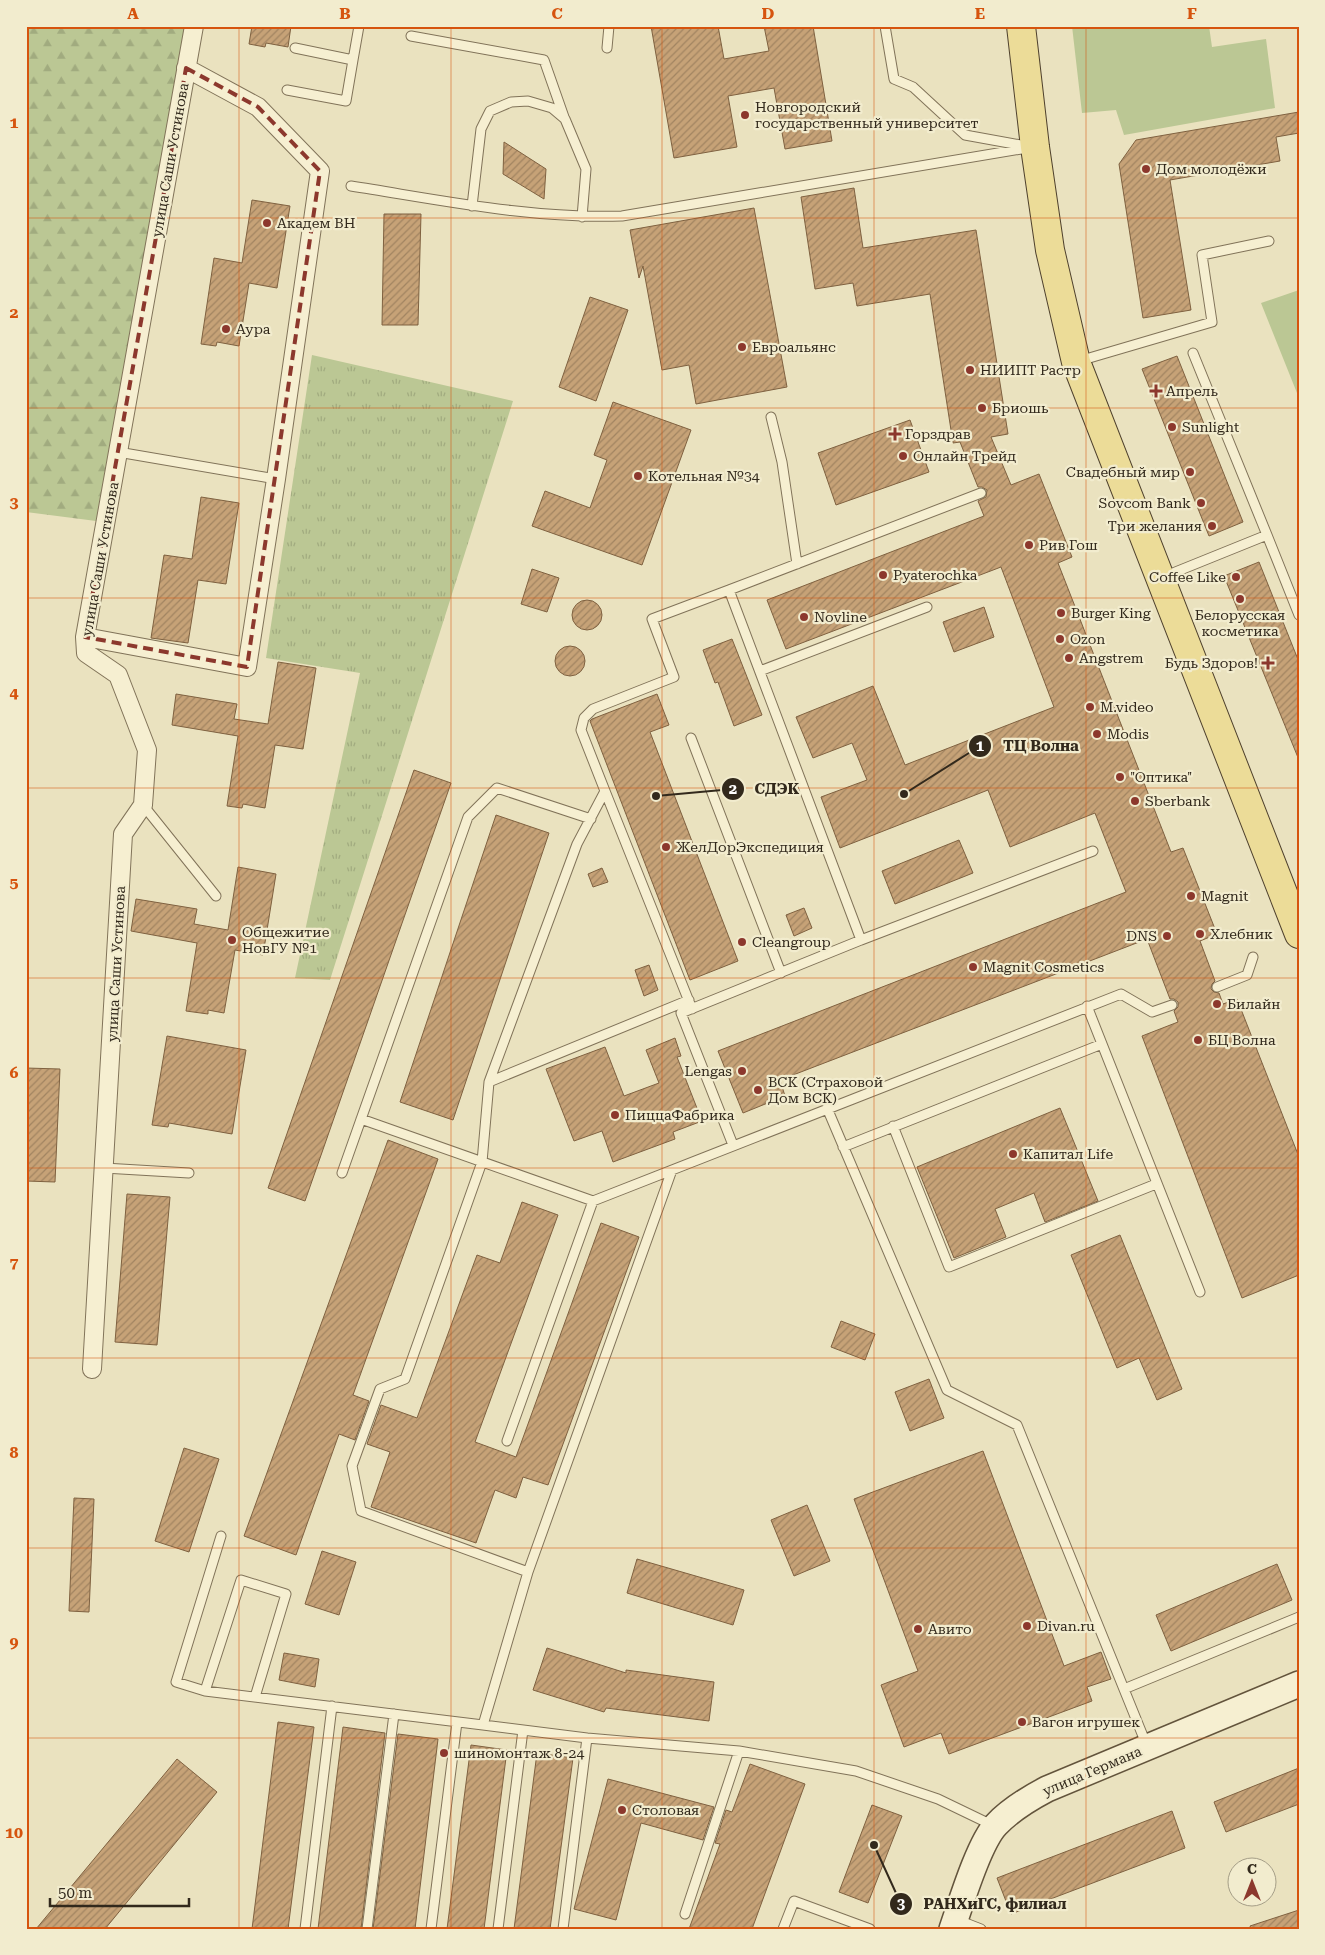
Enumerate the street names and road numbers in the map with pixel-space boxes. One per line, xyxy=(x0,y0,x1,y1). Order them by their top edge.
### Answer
street label: улица Саши Устинова xyxy=(149,81,192,238)
street label: улица Саши Устинова xyxy=(79,480,122,637)
street label: улица Саши Устинова xyxy=(104,885,128,1043)
street label: улица Германа xyxy=(1040,1743,1144,1799)

